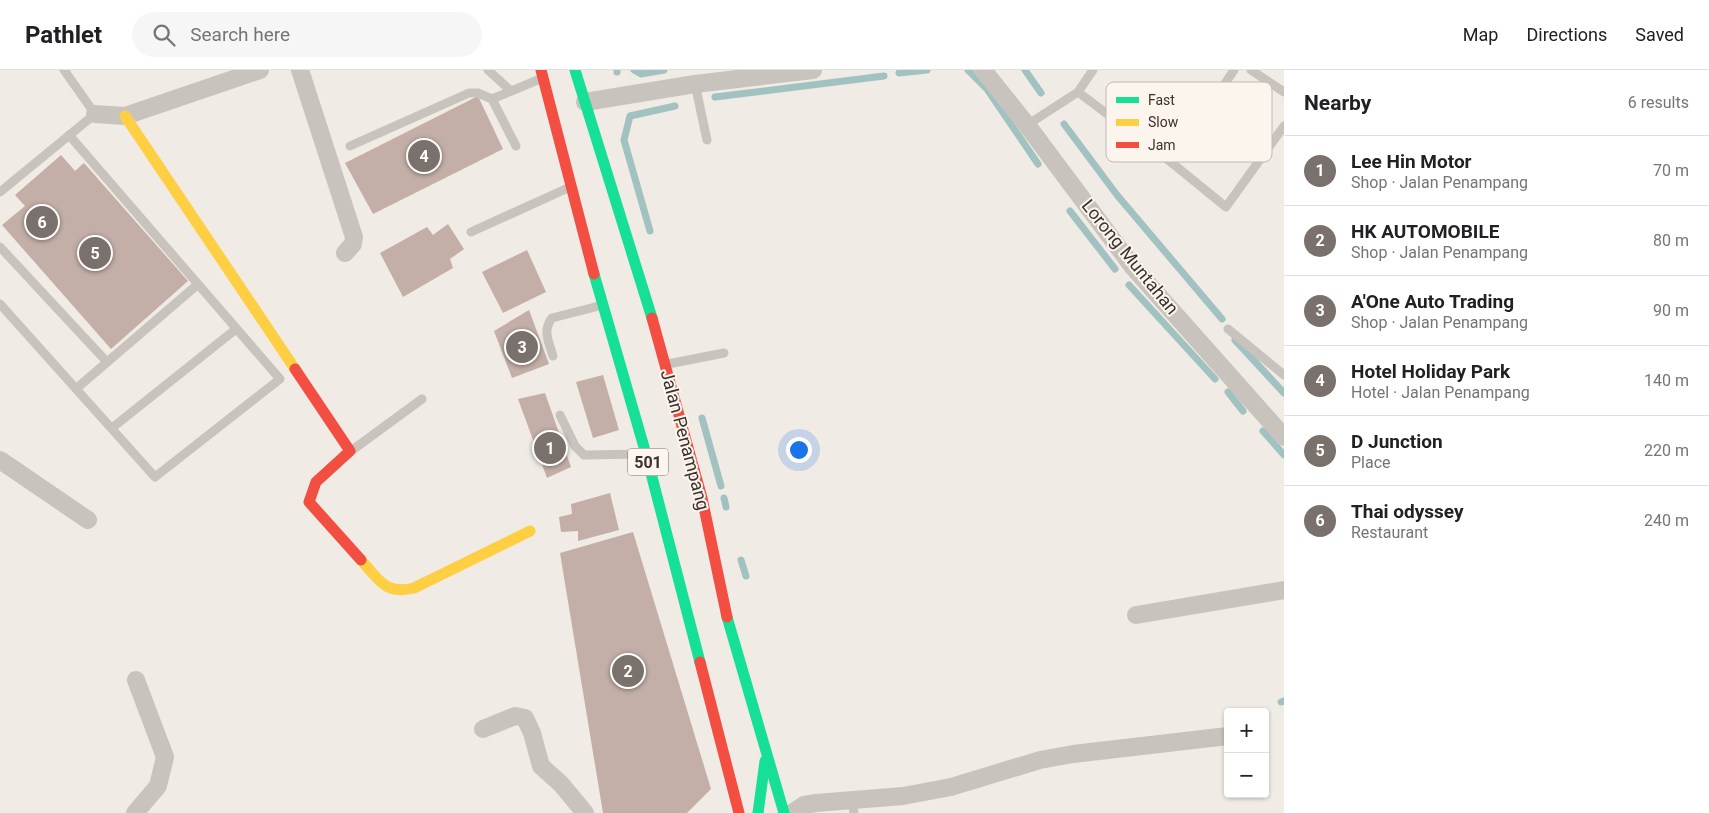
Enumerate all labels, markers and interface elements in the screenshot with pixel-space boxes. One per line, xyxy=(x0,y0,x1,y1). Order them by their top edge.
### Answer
search box xyxy=(132,12,482,57)
text: Pathlet xyxy=(25,21,102,49)
icon: search xyxy=(150,21,178,49)
text: Search here xyxy=(190,23,290,46)
text: Map xyxy=(1463,24,1498,45)
text: Directions xyxy=(1526,24,1607,45)
text: Saved xyxy=(1635,24,1684,45)
legend xyxy=(1106,82,1272,162)
text: Nearby xyxy=(1304,91,1371,115)
text: Fast xyxy=(1148,92,1175,108)
text: 6 results xyxy=(1628,93,1689,112)
text: Slow xyxy=(1148,114,1179,130)
pin: 4 xyxy=(408,137,440,175)
text: Jam xyxy=(1148,137,1176,153)
text: Lee Hin Motor xyxy=(1351,150,1472,173)
text: 1 xyxy=(1315,161,1325,180)
text: 70 m xyxy=(1653,161,1689,180)
text: Shop · Jalan Penampang xyxy=(1351,173,1528,192)
street label: Lorong Muntahan xyxy=(1078,195,1183,318)
pin: 6 xyxy=(26,203,58,241)
text: HK AUTOMOBILE xyxy=(1351,220,1499,243)
text: 2 xyxy=(1315,231,1325,250)
text: 80 m xyxy=(1653,231,1689,250)
pin: 5 xyxy=(79,234,111,272)
text: Shop · Jalan Penampang xyxy=(1351,243,1528,262)
text: A'One Auto Trading xyxy=(1351,290,1514,313)
text: 3 xyxy=(1315,301,1325,320)
text: 90 m xyxy=(1653,301,1689,320)
text: Shop · Jalan Penampang xyxy=(1351,313,1528,332)
pin: 3 xyxy=(506,328,538,366)
text: Hotel Holiday Park xyxy=(1351,360,1510,383)
street label: Jalan Penampang xyxy=(657,367,714,512)
text: 4 xyxy=(1315,371,1325,390)
text: 140 m xyxy=(1644,371,1689,390)
text: Hotel · Jalan Penampang xyxy=(1351,383,1530,402)
pin: 1 xyxy=(534,429,566,467)
text: D Junction xyxy=(1351,430,1443,453)
your location xyxy=(786,437,812,463)
text: 5 xyxy=(1315,441,1325,460)
text: 220 m xyxy=(1644,441,1689,460)
road number: 501 xyxy=(628,448,668,476)
text: Place xyxy=(1351,453,1391,472)
text: Thai odyssey xyxy=(1351,500,1464,523)
text: 6 xyxy=(1315,511,1325,530)
text: 240 m xyxy=(1644,511,1689,530)
text: Restaurant xyxy=(1351,523,1428,542)
pin: 2 xyxy=(612,652,644,690)
map controls xyxy=(1224,708,1269,798)
button: + xyxy=(1224,708,1269,753)
button: − xyxy=(1224,753,1269,798)

